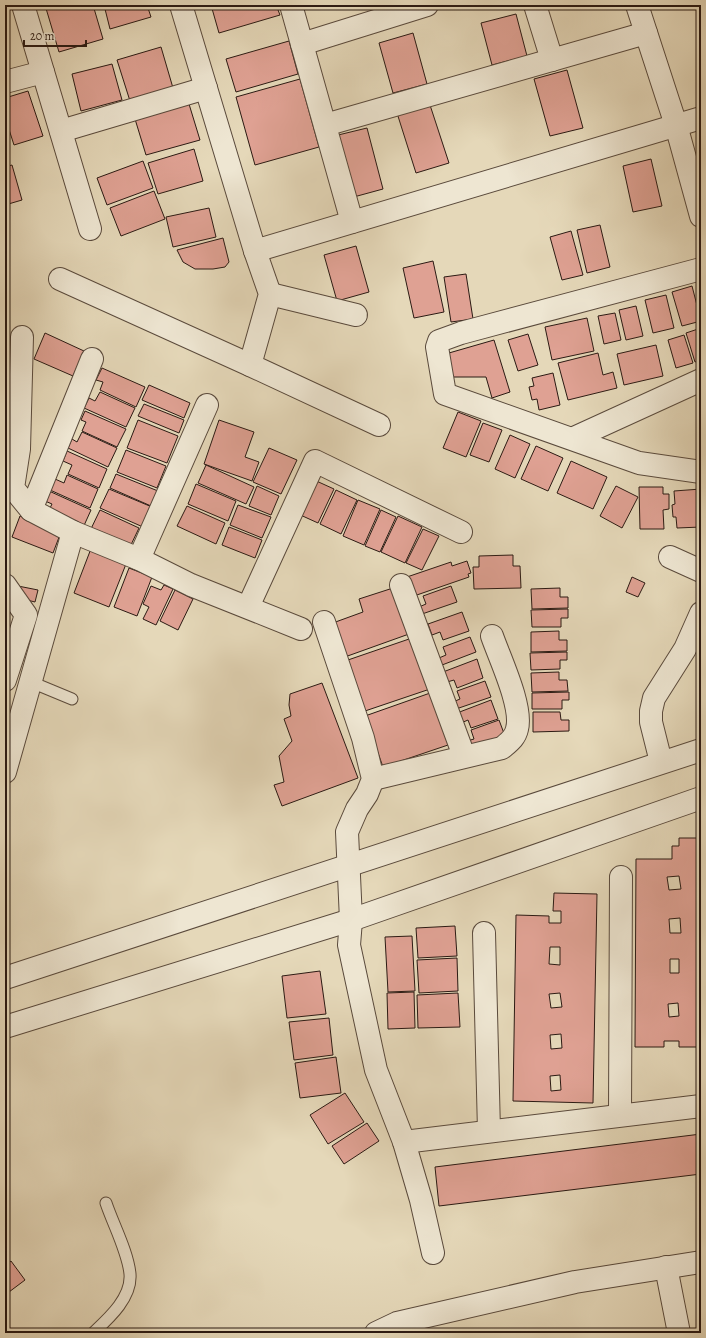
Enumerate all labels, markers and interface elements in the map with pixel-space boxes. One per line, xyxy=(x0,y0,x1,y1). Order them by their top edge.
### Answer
scale bar xyxy=(24,22,86,48)
text: 20 m xyxy=(30,28,54,44)

